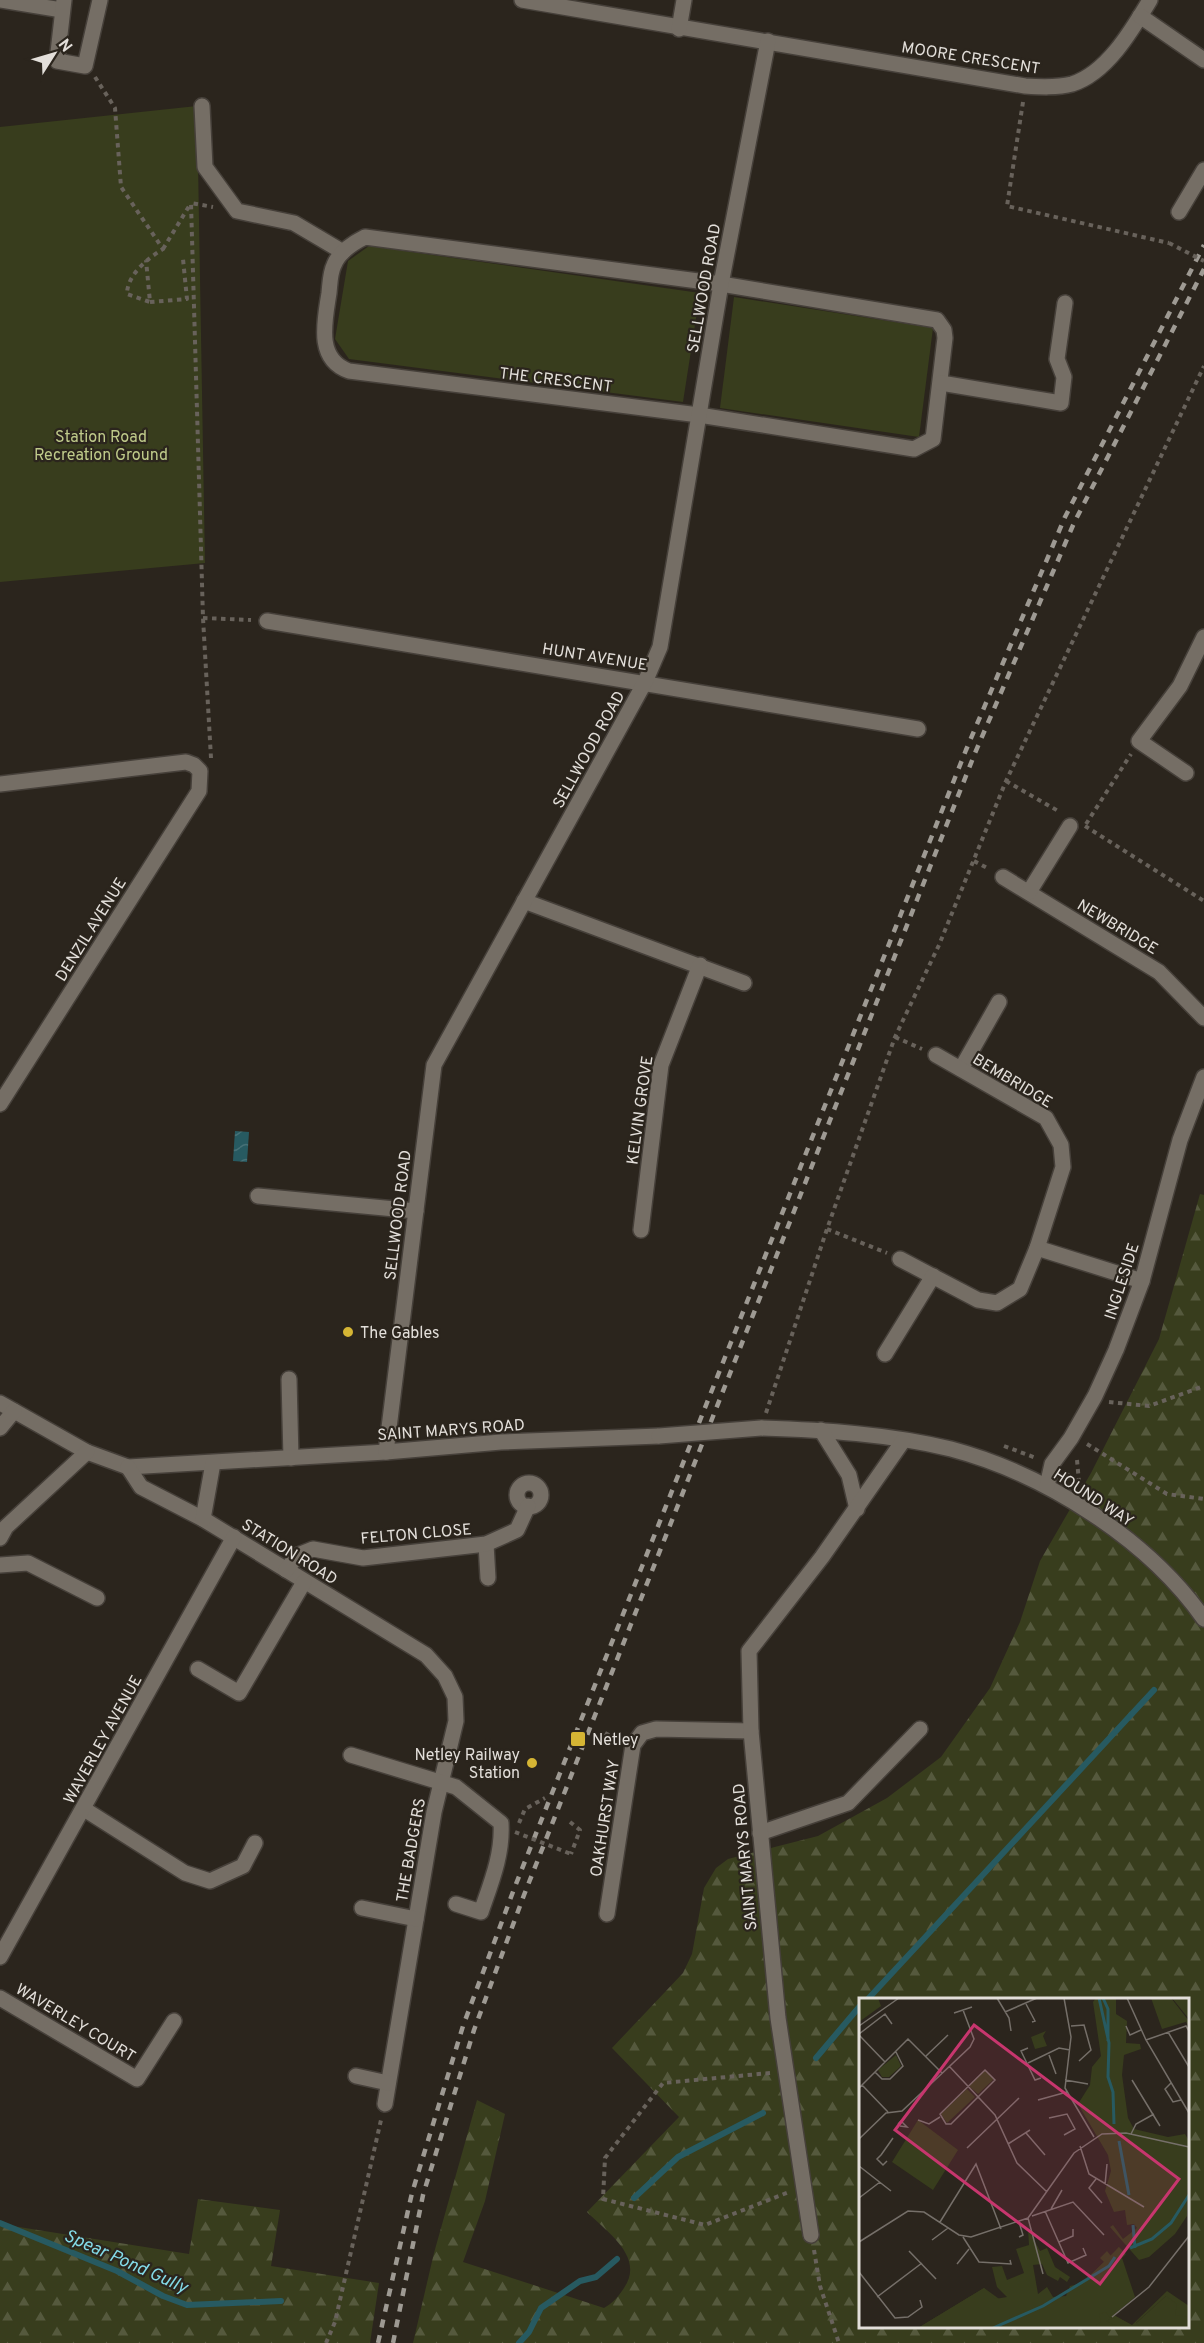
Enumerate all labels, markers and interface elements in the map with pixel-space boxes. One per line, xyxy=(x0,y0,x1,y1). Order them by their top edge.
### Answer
north arrow xyxy=(24,24,84,84)
text: N xyxy=(53,36,76,57)
street label: MOORE CRESCENT xyxy=(900,38,1041,80)
street label: SELLWOOD ROAD xyxy=(684,222,726,355)
street label: THE CRESCENT xyxy=(498,364,613,398)
park label: Station Road Recreation Ground xyxy=(34,428,168,466)
street label: HUNT AVENUE xyxy=(541,640,649,676)
street label: SELLWOOD ROAD xyxy=(549,688,630,812)
street label: DENZIL AVENUE xyxy=(52,874,132,986)
street label: NEWBRIDGE xyxy=(1073,896,1161,960)
street label: BEMBRIDGE xyxy=(968,1050,1056,1113)
street label: KELVIN GROVE xyxy=(623,1055,659,1166)
street label: SELLWOOD ROAD xyxy=(381,1149,417,1282)
street label: INGLESIDE xyxy=(1101,1241,1145,1323)
place label: The Gables xyxy=(360,1324,440,1344)
marker: The Gables xyxy=(341,1325,355,1339)
street label: SAINT MARYS ROAD xyxy=(377,1416,525,1446)
street label: HOUND WAY xyxy=(1049,1465,1137,1532)
street label: STATION ROAD xyxy=(237,1515,341,1590)
street label: FELTON CLOSE xyxy=(360,1520,473,1550)
street label: WAVERLEY AVENUE xyxy=(60,1672,147,1808)
marker: Netley xyxy=(569,1730,587,1748)
place label: Netley xyxy=(592,1731,638,1751)
place label: Netley Railway Station xyxy=(414,1746,520,1784)
marker: Netley Railway Station xyxy=(525,1756,539,1770)
street label: OAKHURST WAY xyxy=(587,1758,625,1878)
street label: SAINT MARYS ROAD xyxy=(730,1782,762,1931)
street label: THE BADGERS xyxy=(393,1797,431,1904)
street label: WAVERLEY COURT xyxy=(11,1980,139,2067)
inset map xyxy=(859,1998,1189,2328)
water label: Spear Pond Gully xyxy=(60,2225,193,2301)

